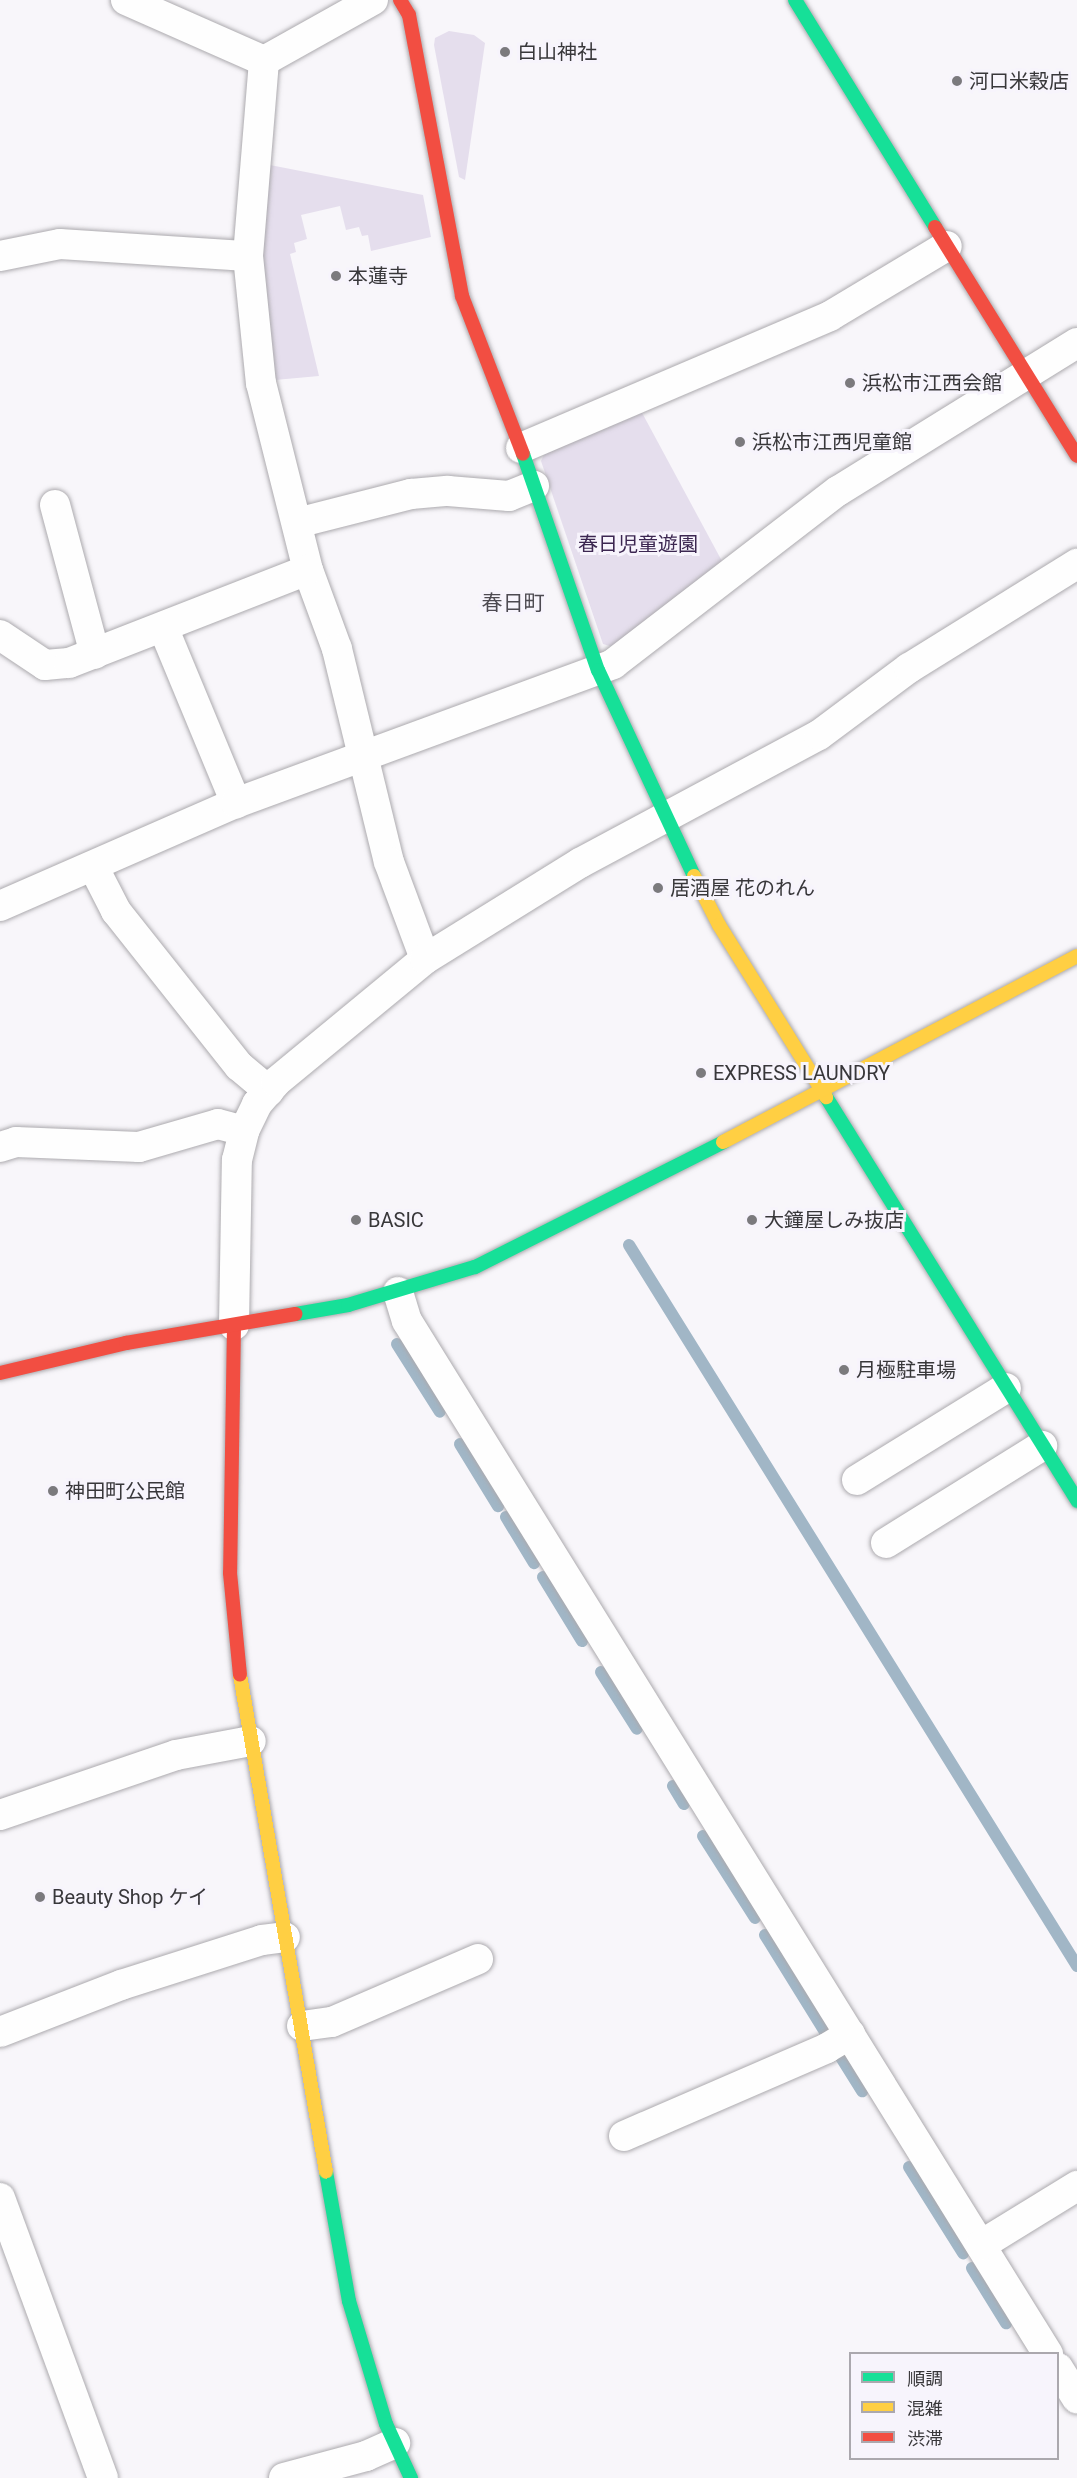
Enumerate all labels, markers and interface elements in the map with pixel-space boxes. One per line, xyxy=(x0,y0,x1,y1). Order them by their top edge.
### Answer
place label: 白山神社 xyxy=(517,40,597,64)
marker: 白山神社 xyxy=(498,45,512,59)
place label: 河口米穀店 xyxy=(969,69,1069,93)
marker: 河口米穀店 xyxy=(950,74,964,88)
place label: 本蓮寺 xyxy=(348,264,408,288)
marker: 本蓮寺 xyxy=(329,269,343,283)
place label: 浜松市江西会館 xyxy=(862,371,1002,395)
marker: 浜松市江西会館 xyxy=(843,376,857,390)
place label: 浜松市江西児童館 xyxy=(752,430,912,454)
marker: 浜松市江西児童館 xyxy=(733,435,747,449)
park label: 春日児童遊園 xyxy=(578,532,698,556)
district label: 春日町 xyxy=(482,590,544,616)
place label: 居酒屋 花のれん xyxy=(670,876,815,900)
marker: 居酒屋 花のれん xyxy=(651,881,665,895)
place label: EXPRESS LAUNDRY xyxy=(713,1061,890,1085)
marker: EXPRESS LAUNDRY xyxy=(694,1066,708,1080)
place label: BASIC xyxy=(368,1208,424,1232)
place label: 大鐘屋しみ抜店 xyxy=(764,1208,904,1232)
marker: BASIC xyxy=(349,1213,363,1227)
marker: 大鐘屋しみ抜店 xyxy=(745,1213,759,1227)
place label: 月極駐車場 xyxy=(856,1358,956,1382)
marker: 月極駐車場 xyxy=(837,1363,851,1377)
place label: 神田町公民館 xyxy=(65,1479,185,1503)
marker: 神田町公民館 xyxy=(46,1484,60,1498)
place label: Beauty Shop ケイ xyxy=(52,1885,208,1909)
marker: Beauty Shop ケイ xyxy=(33,1890,47,1904)
legend xyxy=(849,2352,1059,2460)
text: 順調 xyxy=(907,2368,943,2389)
text: 混雑 xyxy=(907,2398,943,2419)
text: 渋滞 xyxy=(907,2428,943,2449)

